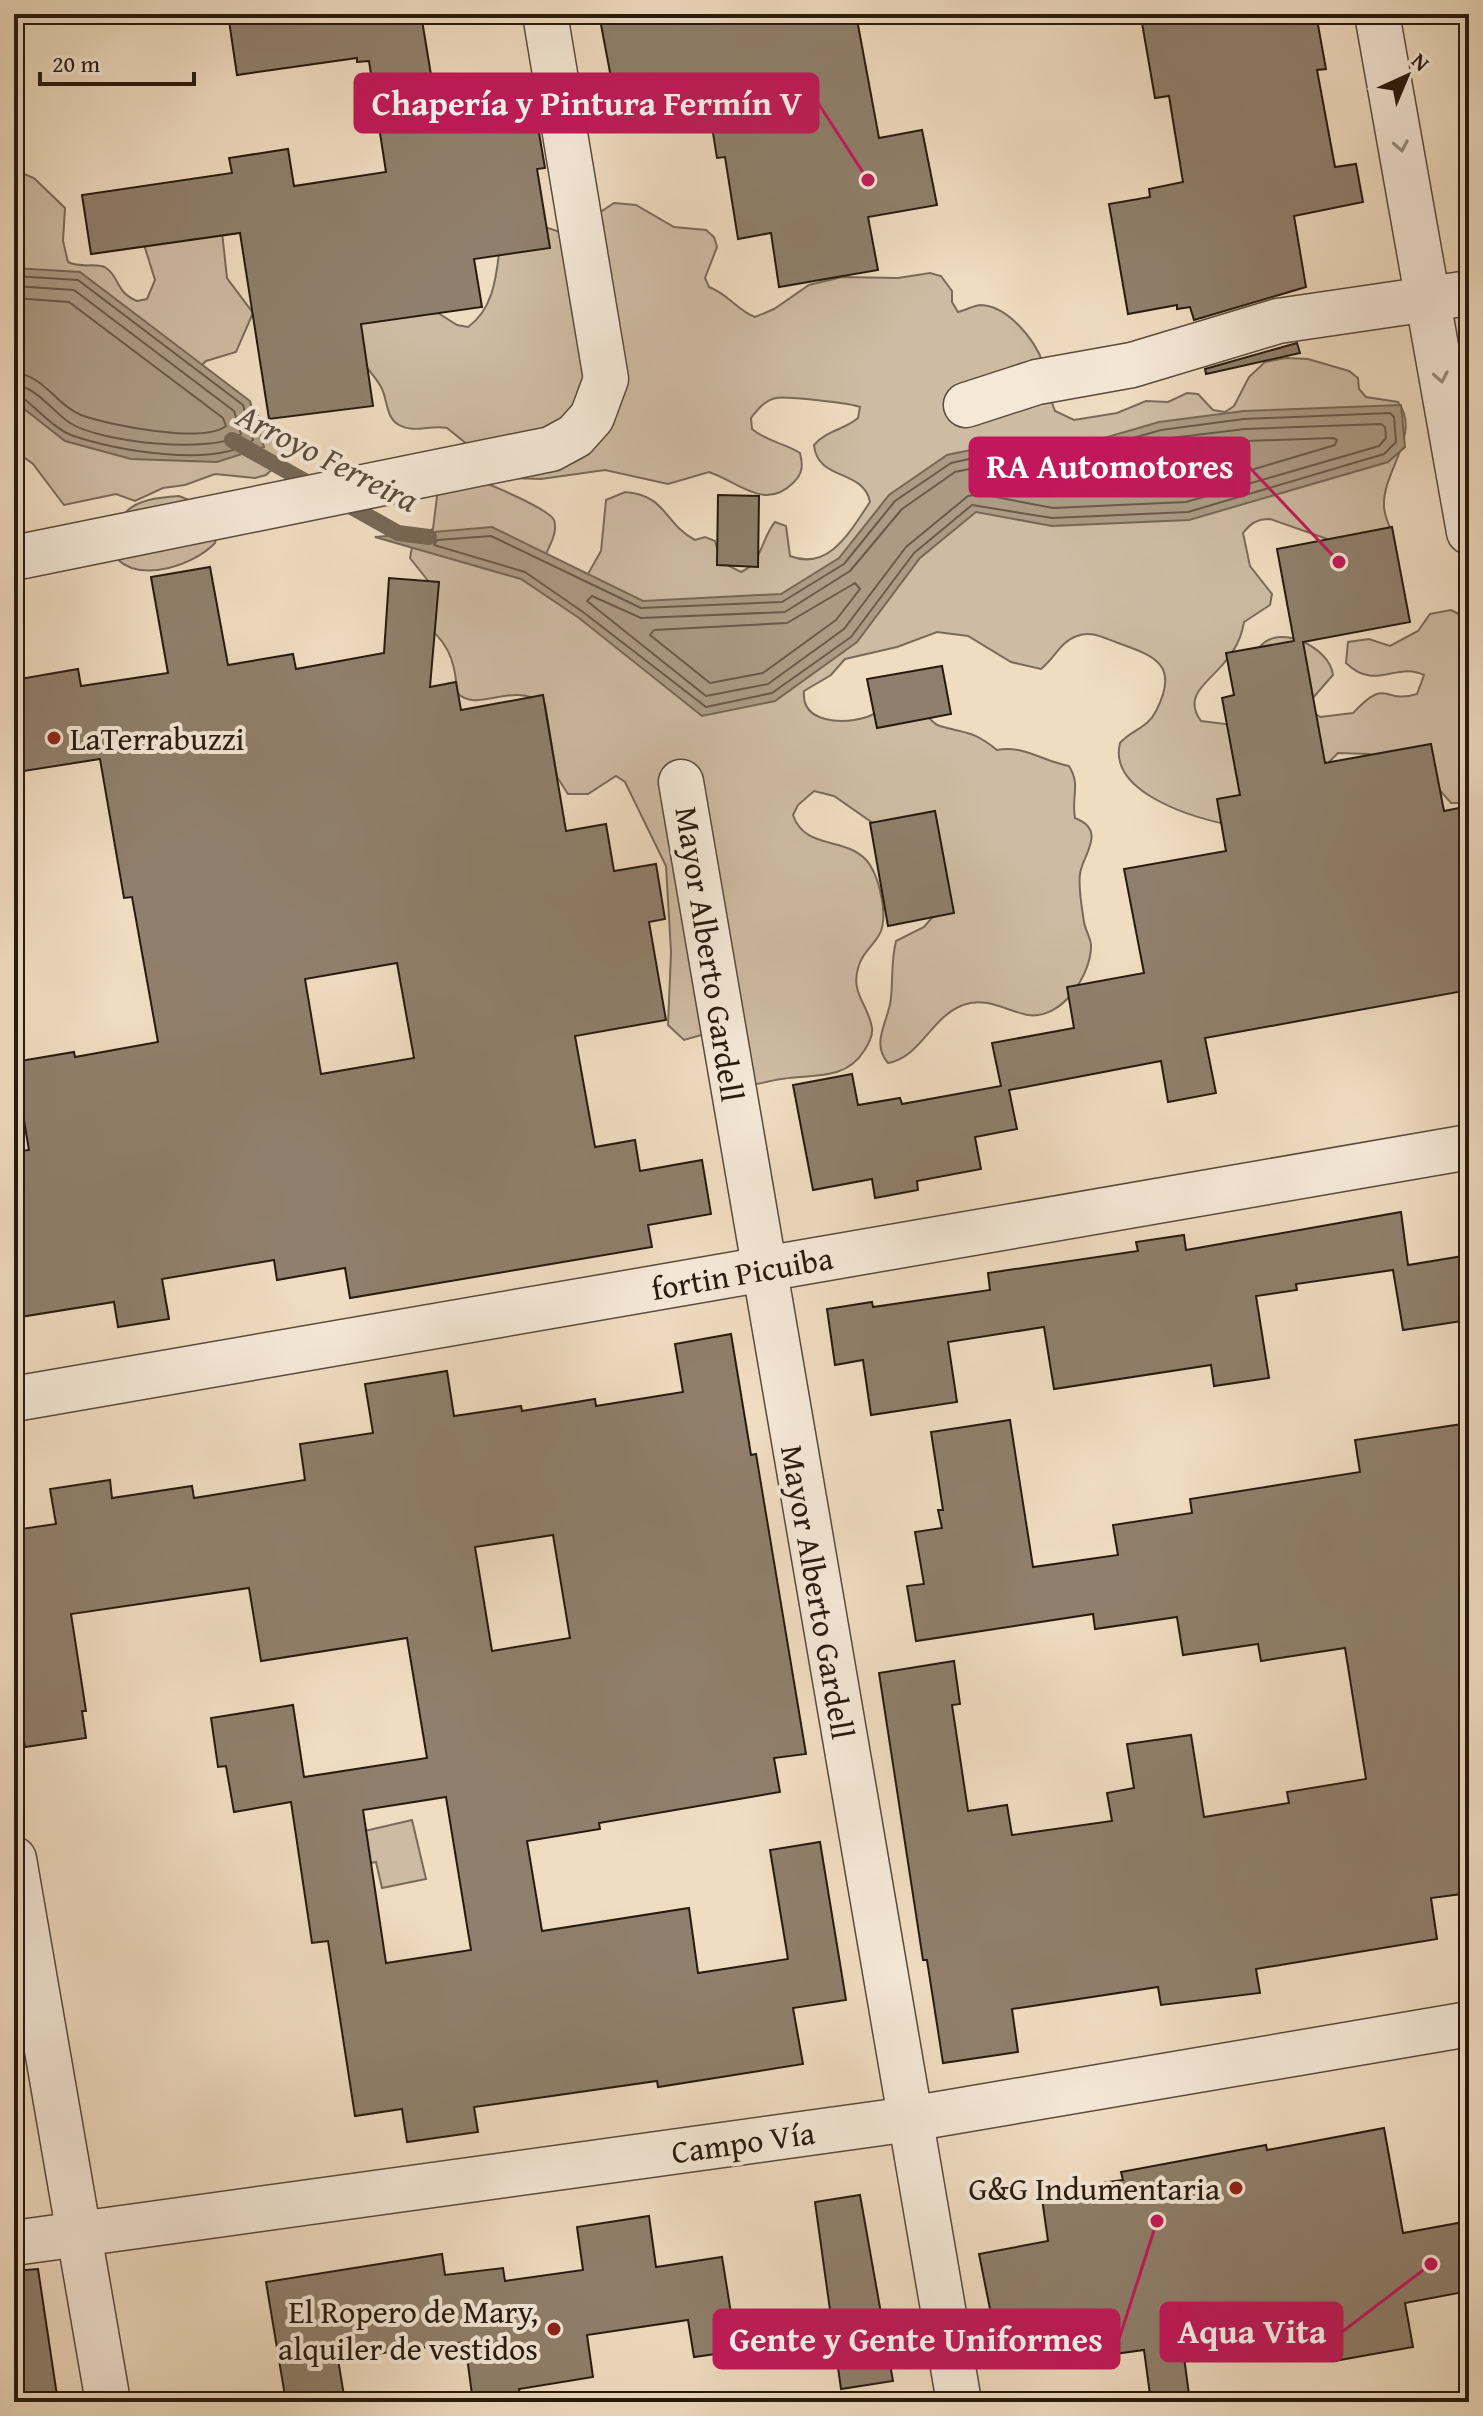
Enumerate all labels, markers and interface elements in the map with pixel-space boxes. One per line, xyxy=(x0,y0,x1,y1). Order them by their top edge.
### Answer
scale bar xyxy=(40,36,194,86)
north arrow xyxy=(1367,36,1447,116)
text: N xyxy=(1404,45,1438,78)
text: 20 m xyxy=(52,46,100,81)
callout: Chapería y Pintura Fermín V xyxy=(355,74,818,132)
text: Chapería y Pintura Fermín V xyxy=(372,78,802,127)
one-way arrow xyxy=(1391,139,1408,153)
one-way arrow xyxy=(1432,370,1449,384)
water label: Arroyo Ferreira xyxy=(228,390,427,524)
callout: RA Automotores xyxy=(970,438,1249,496)
text: RA Automotores xyxy=(986,441,1234,490)
place label: LaTerrabuzzi xyxy=(70,715,244,762)
marker: LaTerrabuzzi xyxy=(45,729,63,747)
street label: Mayor Alberto Gardell xyxy=(663,803,757,1105)
street label: fortin Picuiba xyxy=(648,1234,836,1312)
street label: Mayor Alberto Gardell xyxy=(769,1441,867,1743)
street label: Campo Vía xyxy=(668,2109,818,2175)
place label: G&G Indumentaria xyxy=(969,2165,1220,2212)
marker: G&G Indumentaria xyxy=(1227,2179,1245,2197)
place label: El Ropero de Mary, alquiler de vestidos xyxy=(278,2288,538,2372)
callout: Aqua Vita xyxy=(1161,2303,1342,2361)
text: Aqua Vita xyxy=(1178,2306,1327,2355)
callout: Gente y Gente Uniformes xyxy=(714,2310,1119,2368)
text: Gente y Gente Uniformes xyxy=(729,2314,1103,2363)
marker: El Ropero de Mary, alquiler de vestidos xyxy=(545,2320,563,2338)

